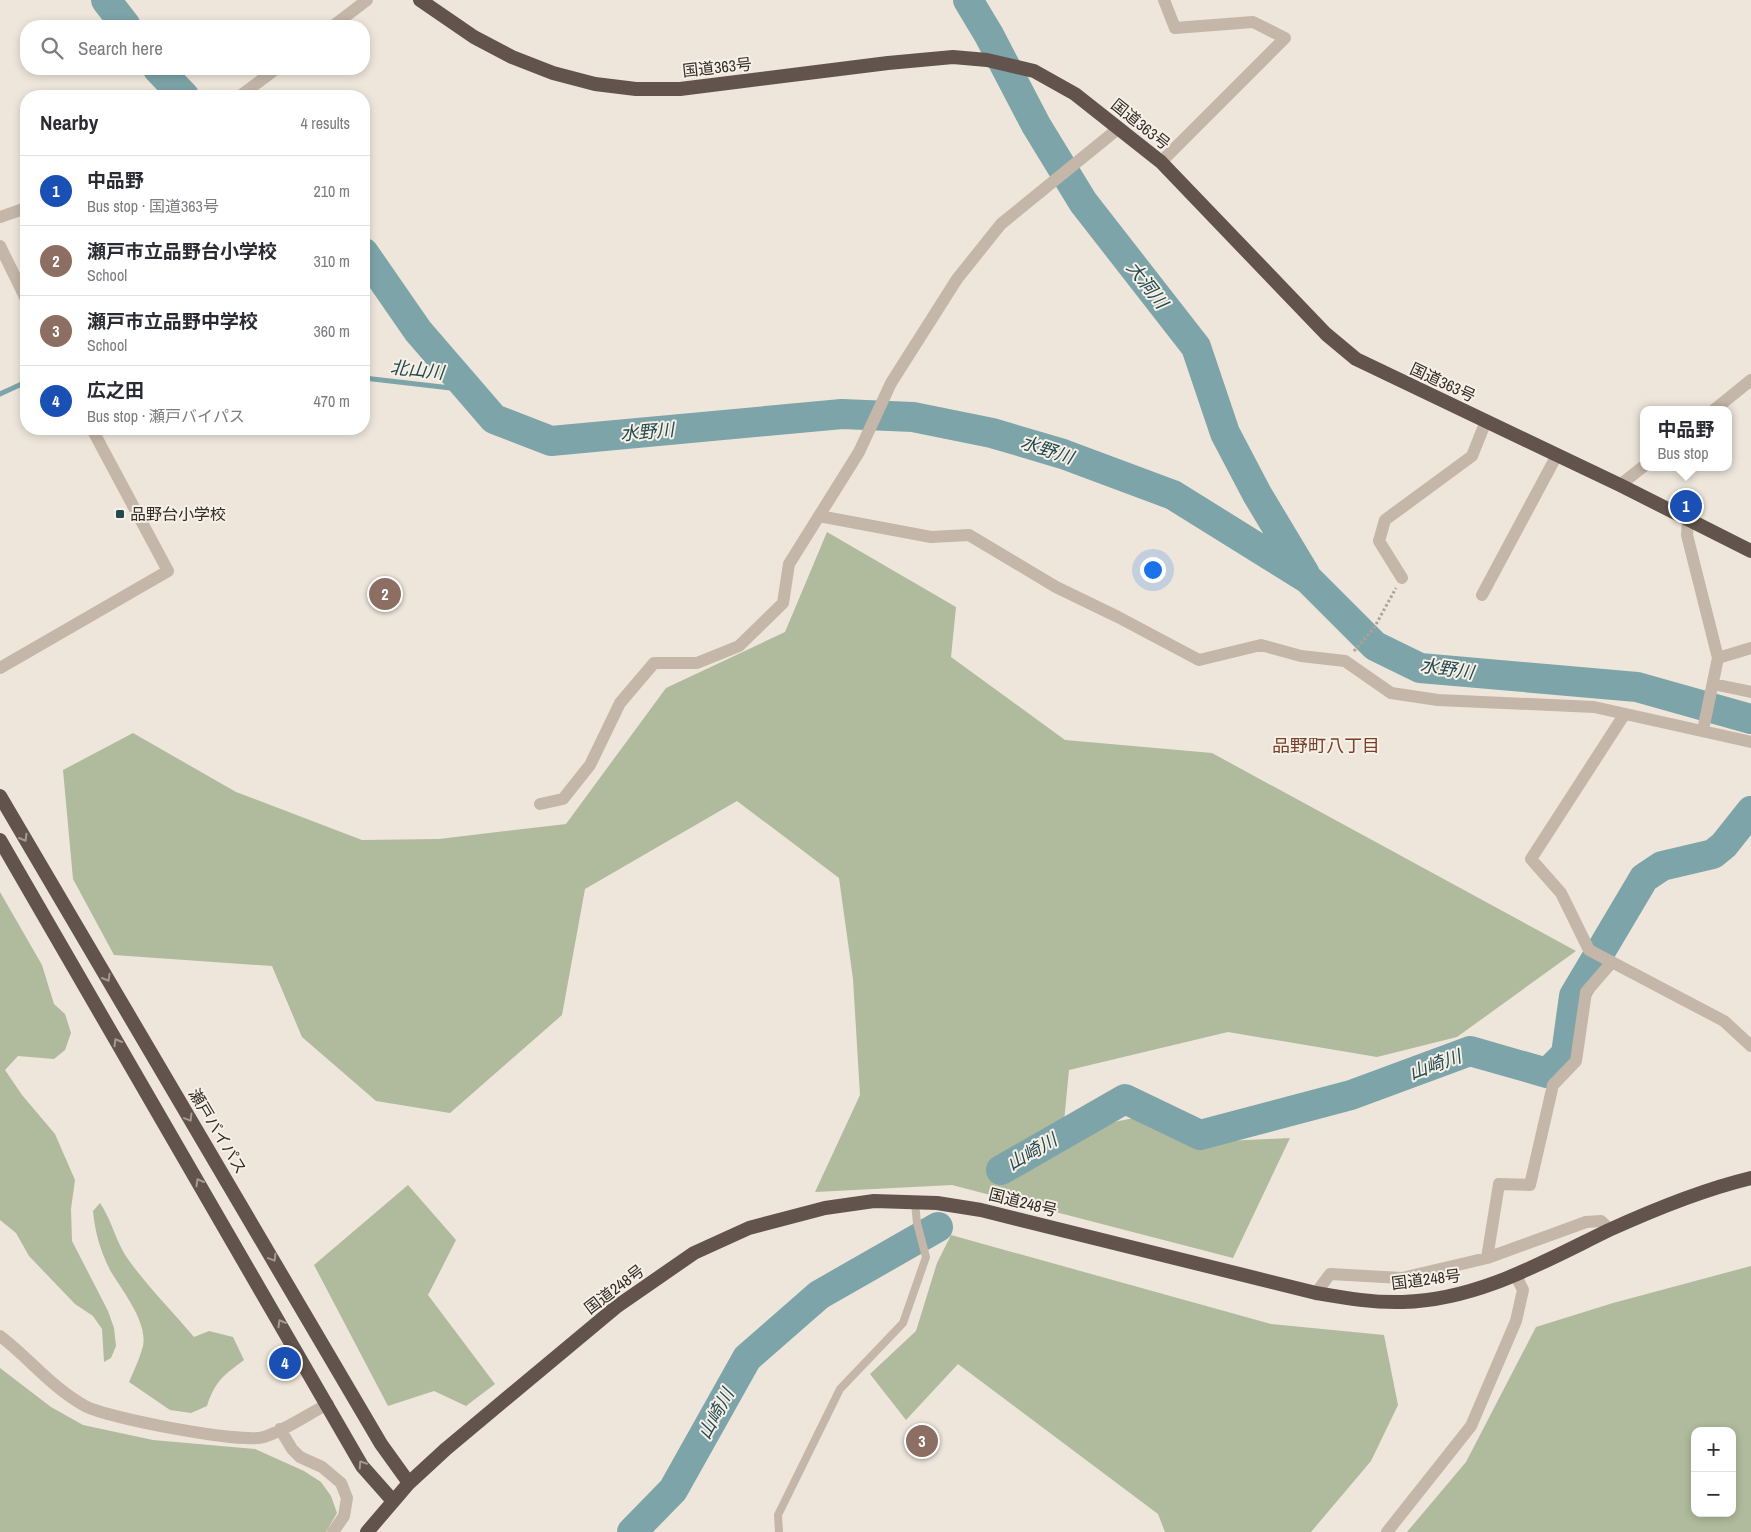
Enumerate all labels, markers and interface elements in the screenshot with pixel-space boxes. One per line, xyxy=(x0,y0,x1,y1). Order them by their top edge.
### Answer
search box xyxy=(20,20,370,75)
icon: search xyxy=(38,34,66,62)
text: Search here xyxy=(78,35,163,61)
street label: 国道363号 xyxy=(681,52,753,82)
street label: 国道363号 xyxy=(1107,93,1175,155)
text: Nearby xyxy=(40,108,98,137)
text: 4 results xyxy=(300,112,350,134)
text: 中品野 xyxy=(87,167,144,193)
text: 1 xyxy=(52,180,60,202)
text: 210 m xyxy=(314,180,350,202)
text: Bus stop · 国道363号 xyxy=(87,195,219,217)
text: 瀬戸市立品野台小学校 xyxy=(87,238,277,264)
text: 2 xyxy=(52,250,60,272)
text: 310 m xyxy=(314,250,350,272)
water label: 大洞川 xyxy=(1121,256,1175,315)
text: School xyxy=(87,264,127,286)
text: 瀬戸市立品野中学校 xyxy=(87,308,258,334)
text: 3 xyxy=(52,320,60,342)
text: 360 m xyxy=(314,320,350,342)
text: School xyxy=(87,334,127,356)
water label: 北山川 xyxy=(389,354,447,385)
street label: 国道363号 xyxy=(1407,357,1479,407)
text: 広之田 xyxy=(87,377,144,403)
text: 4 xyxy=(52,390,60,412)
text: 470 m xyxy=(314,390,350,412)
text: Bus stop · 瀬戸バイパス xyxy=(87,405,245,427)
popup xyxy=(1640,406,1732,471)
text: 中品野 xyxy=(1657,416,1715,442)
water label: 水野川 xyxy=(619,417,677,446)
water label: 水野川 xyxy=(1018,429,1079,470)
text: Bus stop xyxy=(1657,442,1709,464)
pin: 1 xyxy=(1670,487,1702,525)
place label: 品野台小学校 xyxy=(130,503,226,525)
marker: 品野台小学校 xyxy=(114,508,126,520)
your location xyxy=(1140,557,1166,583)
pin: 2 xyxy=(369,575,401,613)
water label: 水野川 xyxy=(1419,652,1478,685)
district label: 品野町八丁目 xyxy=(1272,733,1380,758)
one-way arrow xyxy=(18,833,28,842)
one-way arrow xyxy=(100,973,110,982)
one-way arrow xyxy=(114,1038,124,1047)
water label: 山崎川 xyxy=(1405,1043,1466,1086)
street label: 瀬戸バイパス xyxy=(184,1084,252,1178)
one-way arrow xyxy=(183,1113,193,1122)
water label: 山崎川 xyxy=(1002,1126,1063,1176)
one-way arrow xyxy=(196,1179,206,1188)
street label: 国道248号 xyxy=(986,1183,1060,1221)
one-way arrow xyxy=(266,1252,276,1261)
street label: 国道248号 xyxy=(579,1259,649,1319)
street label: 国道248号 xyxy=(1390,1264,1462,1294)
one-way arrow xyxy=(277,1319,287,1328)
pin: 4 xyxy=(269,1344,301,1382)
water label: 山崎川 xyxy=(692,1382,741,1443)
pin: 3 xyxy=(906,1422,938,1460)
map controls xyxy=(1691,1427,1736,1517)
button: + xyxy=(1691,1427,1736,1472)
one-way arrow xyxy=(359,1460,368,1469)
button: − xyxy=(1691,1472,1736,1517)

